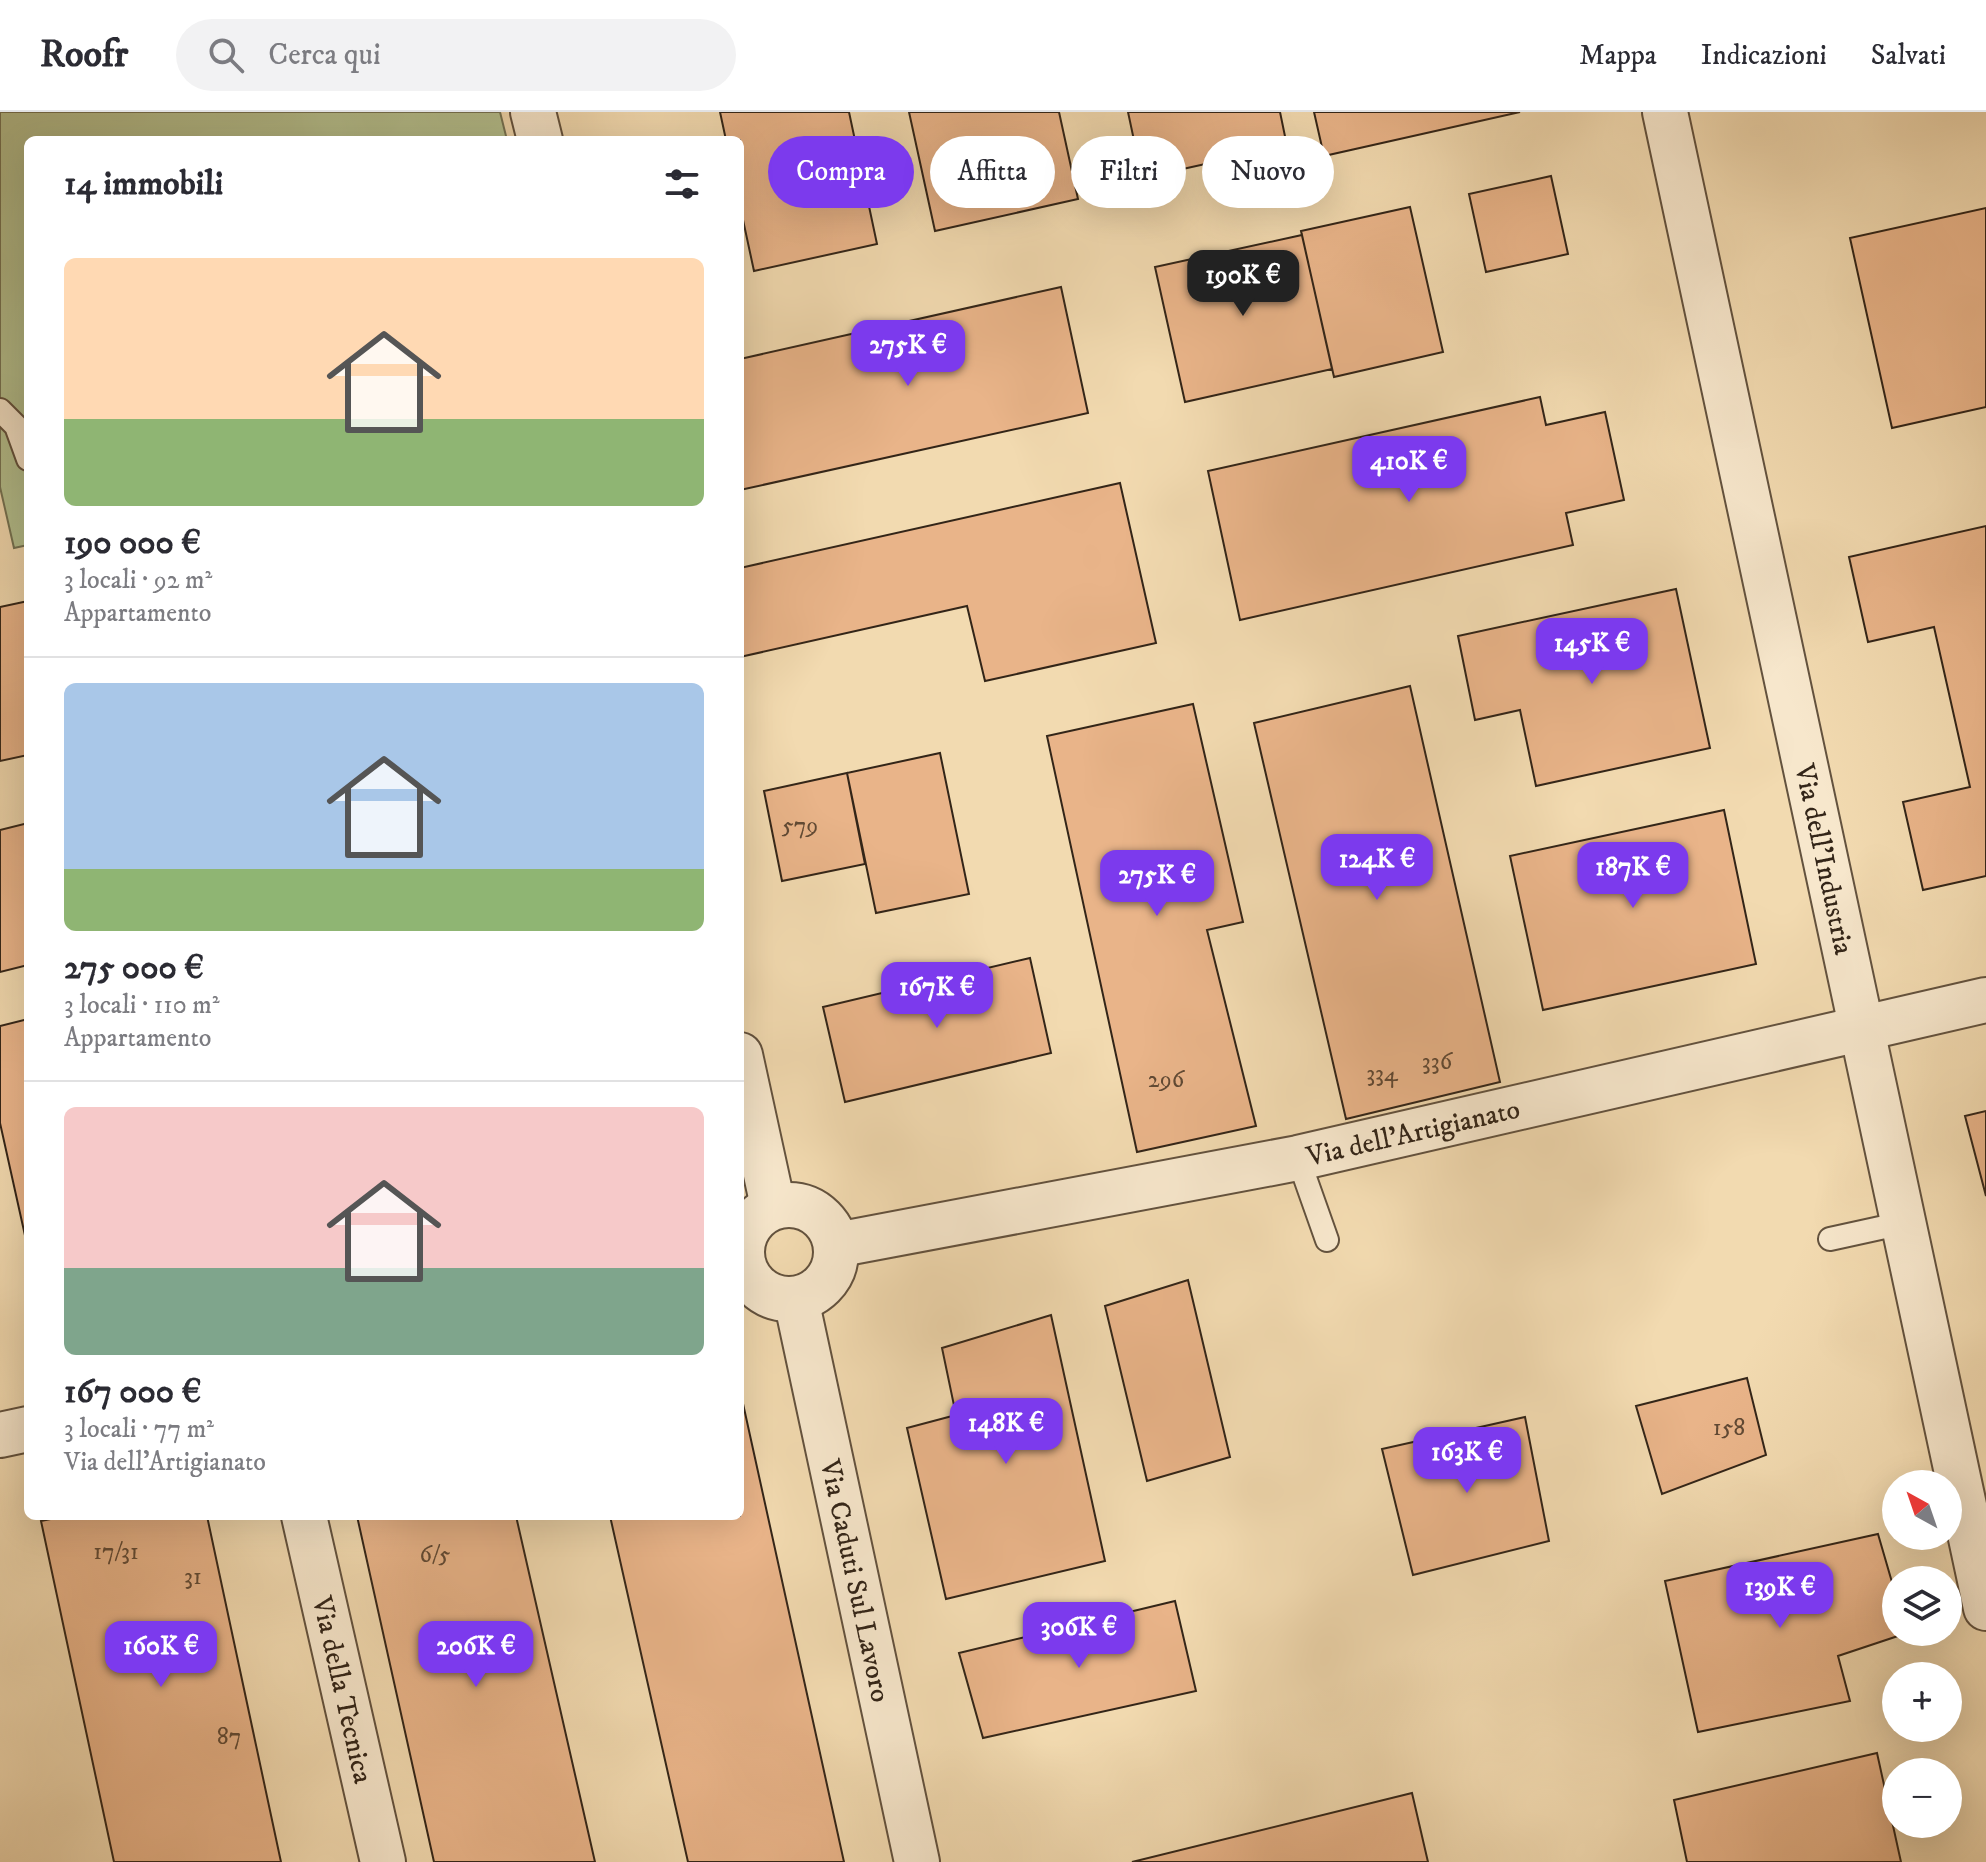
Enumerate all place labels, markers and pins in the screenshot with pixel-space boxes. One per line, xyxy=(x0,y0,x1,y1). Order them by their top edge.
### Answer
pin: 190K € xyxy=(1178,250,1308,318)
pin: 275K € xyxy=(843,320,973,388)
pin: 410K € xyxy=(1344,436,1474,504)
pin: 145K € xyxy=(1527,618,1657,686)
pin: 124K € xyxy=(1312,834,1442,902)
pin: 187K € xyxy=(1568,842,1698,910)
pin: 275K € xyxy=(1092,850,1222,918)
pin: 167K € xyxy=(872,962,1002,1030)
pin: 148K € xyxy=(941,1398,1071,1466)
pin: 163K € xyxy=(1402,1427,1532,1495)
pin: 139K € xyxy=(1715,1562,1845,1630)
pin: 306K € xyxy=(1014,1602,1144,1670)
pin: 160K € xyxy=(96,1621,226,1689)
pin: 206K € xyxy=(411,1621,541,1689)

